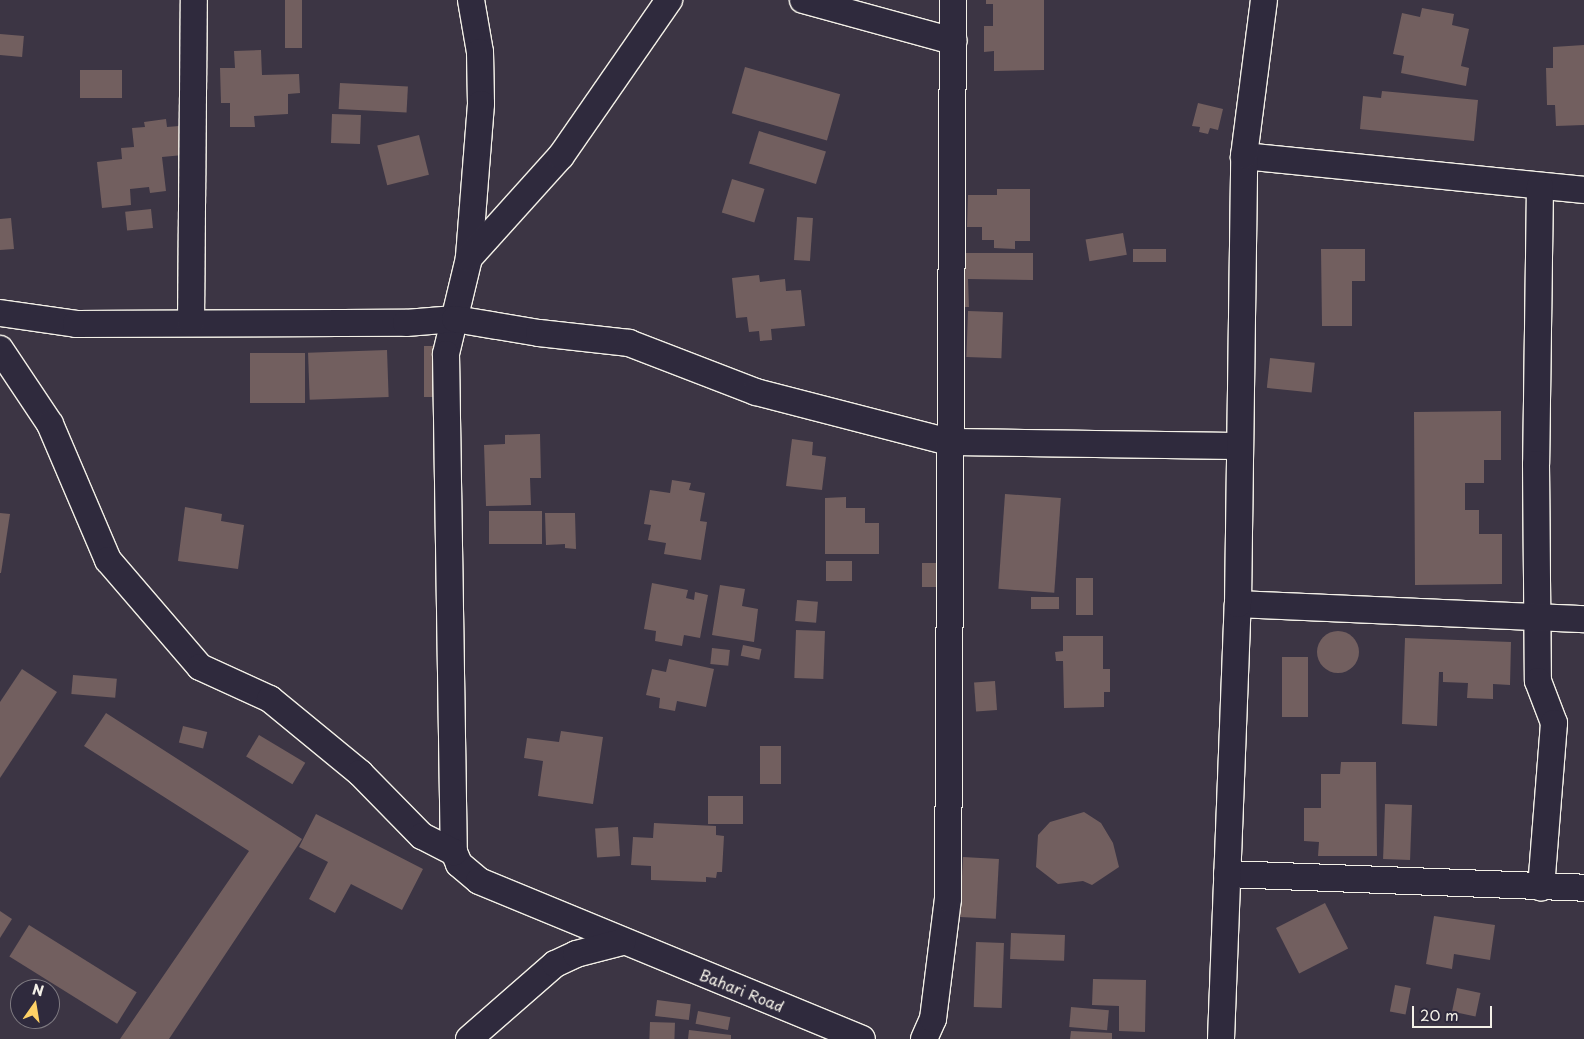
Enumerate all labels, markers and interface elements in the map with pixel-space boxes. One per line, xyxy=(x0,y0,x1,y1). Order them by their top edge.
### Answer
street label: Bahari Road xyxy=(697,965,787,1015)
text: N xyxy=(30,978,46,1001)
north arrow xyxy=(10,979,60,1029)
scale bar xyxy=(1414,996,1494,1028)
text: 20 m xyxy=(1420,1003,1459,1026)

